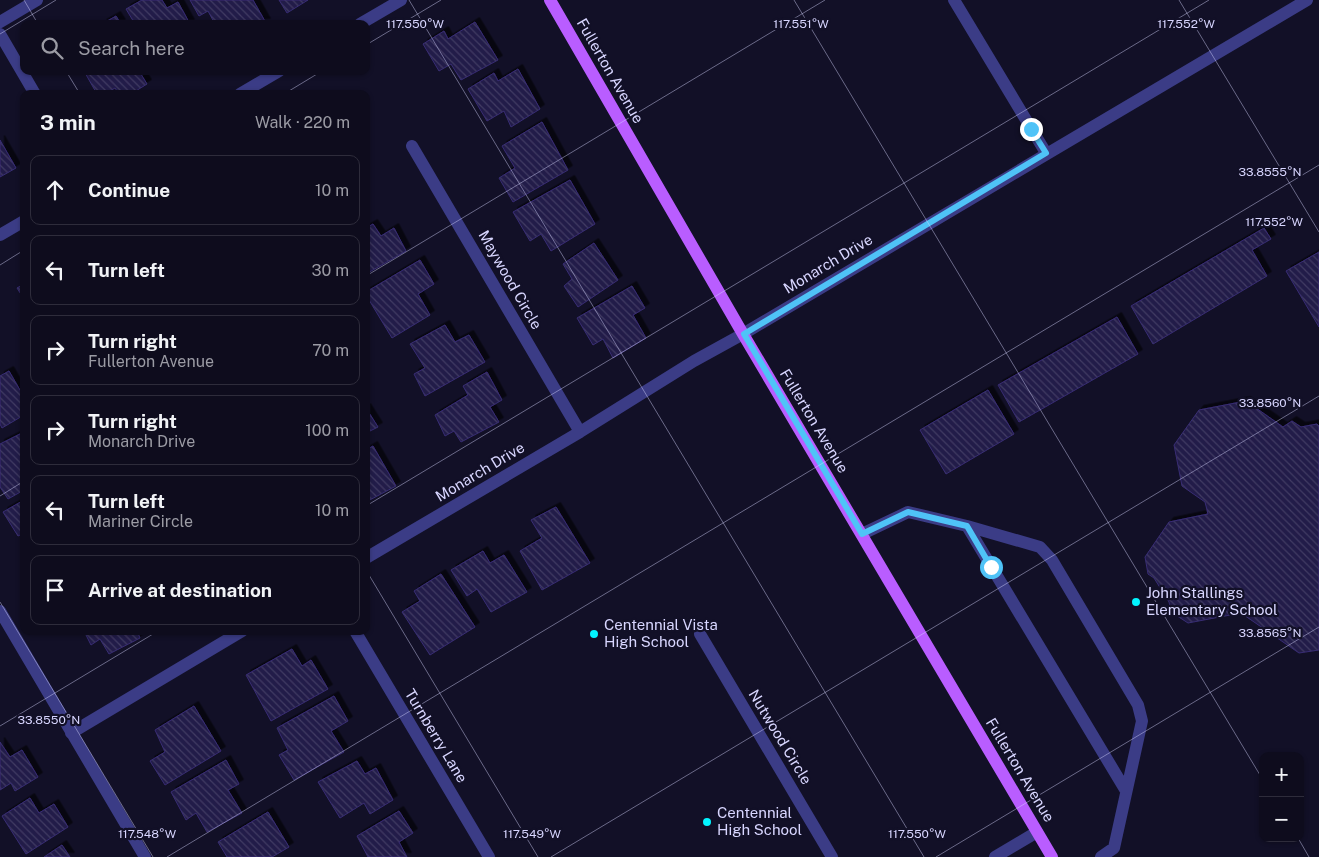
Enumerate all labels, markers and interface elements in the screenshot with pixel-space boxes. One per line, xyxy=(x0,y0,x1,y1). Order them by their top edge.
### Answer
street label: Fullerton Avenue xyxy=(574,15,647,126)
text: 117.550°W xyxy=(386,17,445,31)
text: 117.551°W xyxy=(773,17,829,31)
text: 117.552°W xyxy=(1157,17,1215,31)
search box xyxy=(20,20,370,75)
icon: search xyxy=(38,34,66,62)
text: Search here xyxy=(78,37,185,59)
text: 3 min xyxy=(40,110,96,135)
text: Walk · 220 m xyxy=(255,113,350,132)
route end xyxy=(1020,118,1043,141)
text: 33.8555°N xyxy=(1238,165,1302,179)
icon: ahead xyxy=(41,176,69,204)
text: Continue xyxy=(88,179,170,201)
text: 10 m xyxy=(315,181,349,200)
text: 117.552°W xyxy=(1245,215,1303,229)
street label: Maywood Circle xyxy=(475,227,546,332)
street label: Monarch Drive xyxy=(780,230,875,297)
icon: left xyxy=(41,256,69,284)
text: Turn left xyxy=(88,259,165,281)
text: 30 m xyxy=(312,261,349,280)
text: Turn right xyxy=(88,330,177,352)
icon: right xyxy=(41,336,69,364)
text: 70 m xyxy=(312,341,349,360)
text: Fullerton Avenue xyxy=(88,352,214,371)
street label: Fullerton Avenue xyxy=(777,366,852,476)
text: 33.8560°N xyxy=(1239,396,1301,410)
text: Turn right xyxy=(88,410,177,432)
icon: right xyxy=(41,416,69,444)
text: 100 m xyxy=(305,421,349,440)
text: Monarch Drive xyxy=(88,432,195,451)
street label: Monarch Drive xyxy=(432,438,527,505)
text: Turn left xyxy=(88,490,165,512)
icon: left xyxy=(41,496,69,524)
text: 10 m xyxy=(315,501,349,520)
text: Mariner Circle xyxy=(88,512,193,531)
route start xyxy=(980,556,1003,579)
icon: arrive xyxy=(41,576,69,604)
text: Arrive at destination xyxy=(88,579,272,601)
place label: John Stallings Elementary School xyxy=(1146,584,1278,618)
marker: John Stallings Elementary School xyxy=(1130,596,1142,608)
place label: Centennial Vista High School xyxy=(604,616,718,650)
text: 33.8565°N xyxy=(1239,626,1301,640)
marker: Centennial Vista High School xyxy=(588,628,600,640)
street label: Turnberry Lane xyxy=(402,686,471,786)
street label: Nutwood Circle xyxy=(745,686,815,787)
text: 33.8550°N xyxy=(18,713,80,727)
street label: Fullerton Avenue xyxy=(983,715,1058,825)
map controls xyxy=(1259,752,1304,842)
button: + xyxy=(1259,752,1304,797)
button: − xyxy=(1259,797,1304,842)
place label: Centennial High School xyxy=(717,804,802,838)
marker: Centennial High School xyxy=(701,816,713,828)
text: 117.548°W xyxy=(118,827,177,841)
text: 117.549°W xyxy=(503,827,562,841)
text: 117.550°W xyxy=(888,827,947,841)

